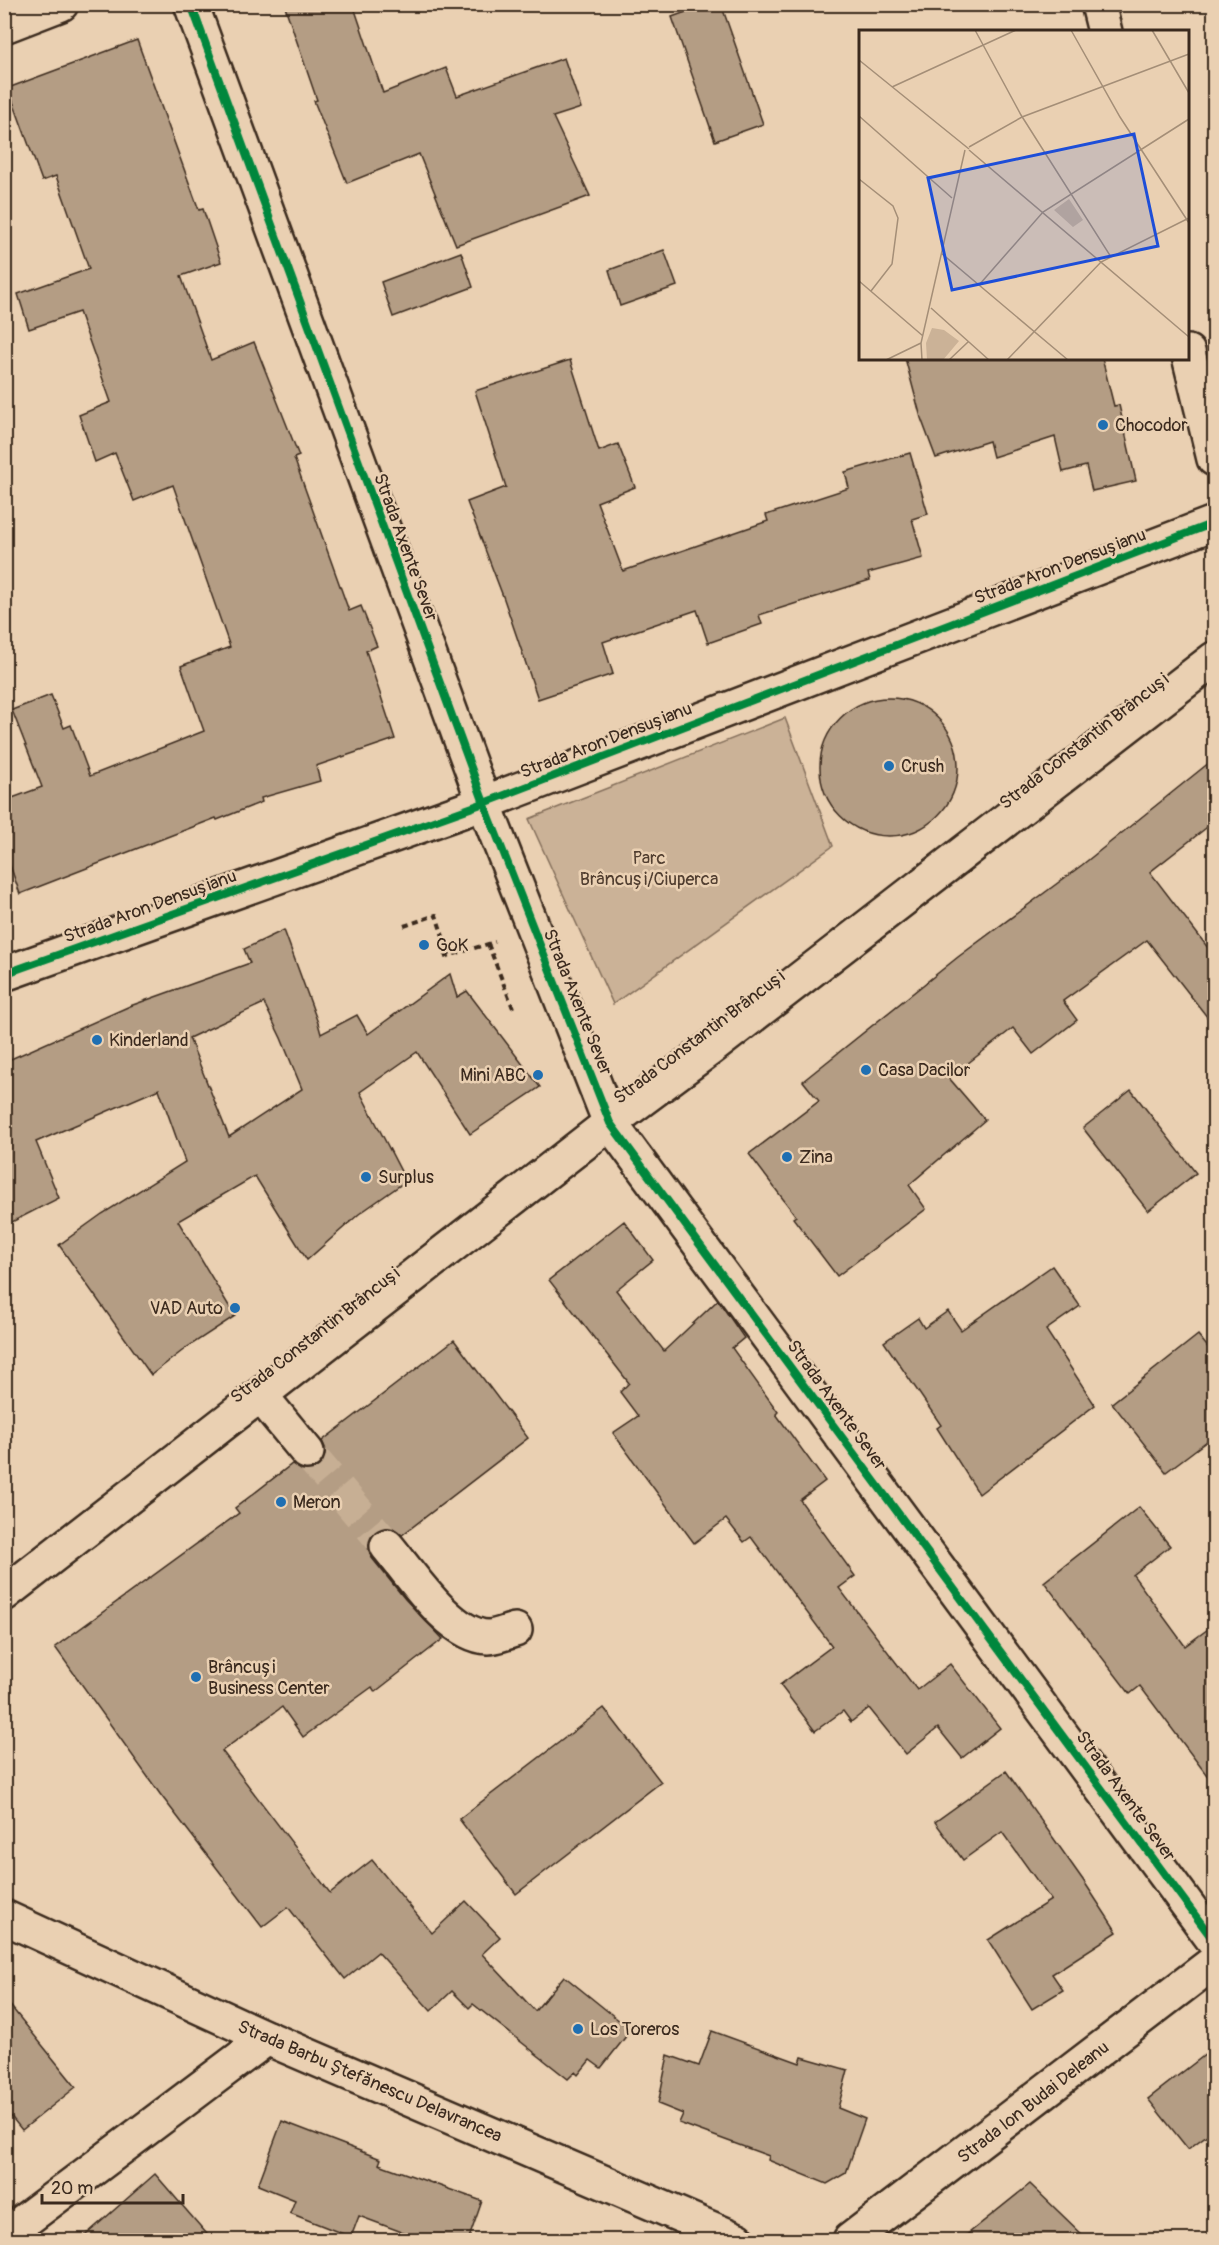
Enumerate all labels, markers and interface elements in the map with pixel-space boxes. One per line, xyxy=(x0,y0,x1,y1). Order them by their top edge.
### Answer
inset map xyxy=(859,30,1189,360)
place label: Chocodor xyxy=(1115,414,1188,437)
marker: Chocodor xyxy=(1096,418,1110,432)
street label: Strada Axente Sever xyxy=(368,470,443,625)
street label: Strada Aron Densușianu xyxy=(971,523,1149,610)
street label: Strada Constantin Brâncuși xyxy=(995,668,1174,815)
street label: Strada Aron Densușianu xyxy=(517,697,695,784)
place label: Crush xyxy=(901,755,944,778)
marker: Crush xyxy=(882,759,896,773)
park label: Parc Brâncuși/Ciuperca xyxy=(580,847,718,891)
street label: Strada Aron Densușianu xyxy=(61,864,240,948)
street label: Strada Axente Sever xyxy=(538,926,618,1079)
place label: GoK xyxy=(436,934,469,957)
marker: GoK xyxy=(417,938,431,952)
street label: Strada Constantin Brâncuși xyxy=(609,965,790,1109)
place label: Kinderland xyxy=(109,1029,189,1052)
marker: Kinderland xyxy=(90,1033,104,1047)
place label: Casa Dacilor xyxy=(878,1059,971,1082)
marker: Casa Dacilor xyxy=(859,1063,873,1077)
place label: Mini ABC xyxy=(460,1064,526,1087)
marker: Mini ABC xyxy=(531,1068,545,1082)
place label: Zina xyxy=(799,1146,833,1169)
marker: Zina xyxy=(780,1150,794,1164)
place label: Surplus xyxy=(378,1166,434,1189)
marker: Surplus xyxy=(359,1170,373,1184)
street label: Strada Constantin Brâncuși xyxy=(226,1262,405,1409)
place label: VAD Auto xyxy=(150,1297,223,1320)
marker: VAD Auto xyxy=(228,1301,242,1315)
street label: Strada Axente Sever xyxy=(782,1336,892,1475)
place label: Meron xyxy=(293,1491,341,1514)
marker: Meron xyxy=(274,1495,288,1509)
place label: Brâncuși Business Center xyxy=(208,1656,330,1700)
marker: Brâncuși Business Center xyxy=(189,1670,203,1684)
street label: Strada Axente Sever xyxy=(1071,1727,1181,1866)
street label: Strada Barbu Ștefănescu Delavrancea xyxy=(234,2015,505,2148)
place label: Los Toreros xyxy=(590,2018,679,2041)
marker: Los Toreros xyxy=(571,2022,585,2036)
street label: Strada Ion Budai Deleanu xyxy=(953,2036,1114,2169)
scale bar xyxy=(42,2167,183,2205)
text: 20 m xyxy=(51,2177,93,2200)

